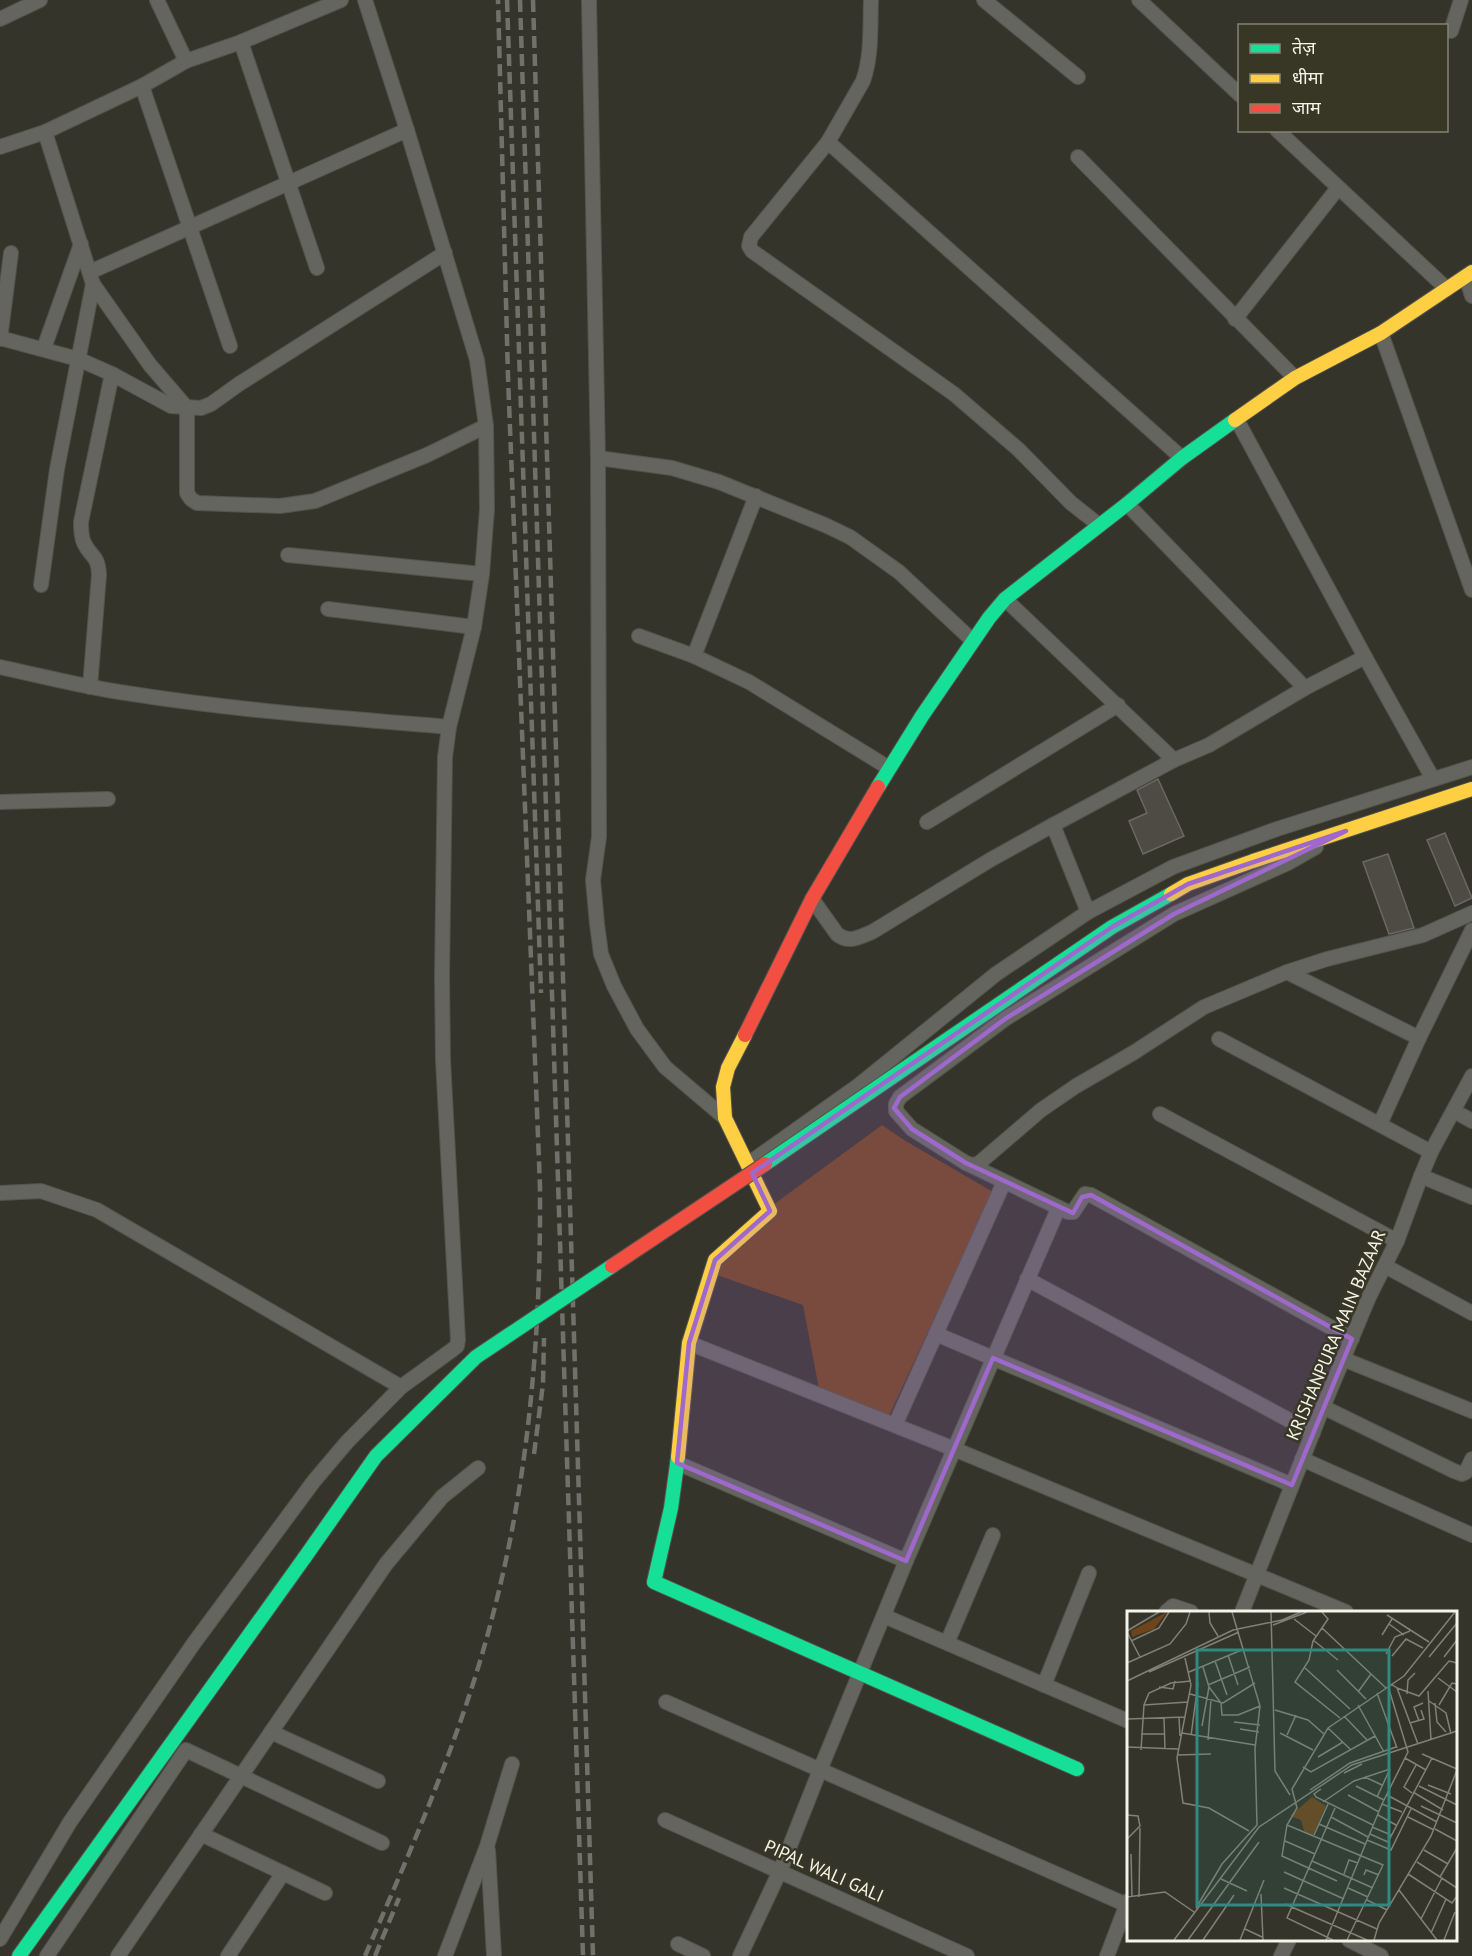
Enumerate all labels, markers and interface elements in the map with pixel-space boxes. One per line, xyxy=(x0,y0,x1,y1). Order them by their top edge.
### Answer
legend xyxy=(1238,24,1448,132)
text: तेज़ xyxy=(1292,36,1316,59)
text: धीमा xyxy=(1292,66,1323,89)
text: जाम xyxy=(1292,96,1322,119)
street label: KRISHANPURA MAIN BAZAAR xyxy=(1281,1226,1391,1444)
inset map xyxy=(1127,1611,1457,1941)
street label: PIPAL WALI GALI xyxy=(761,1834,887,1907)

